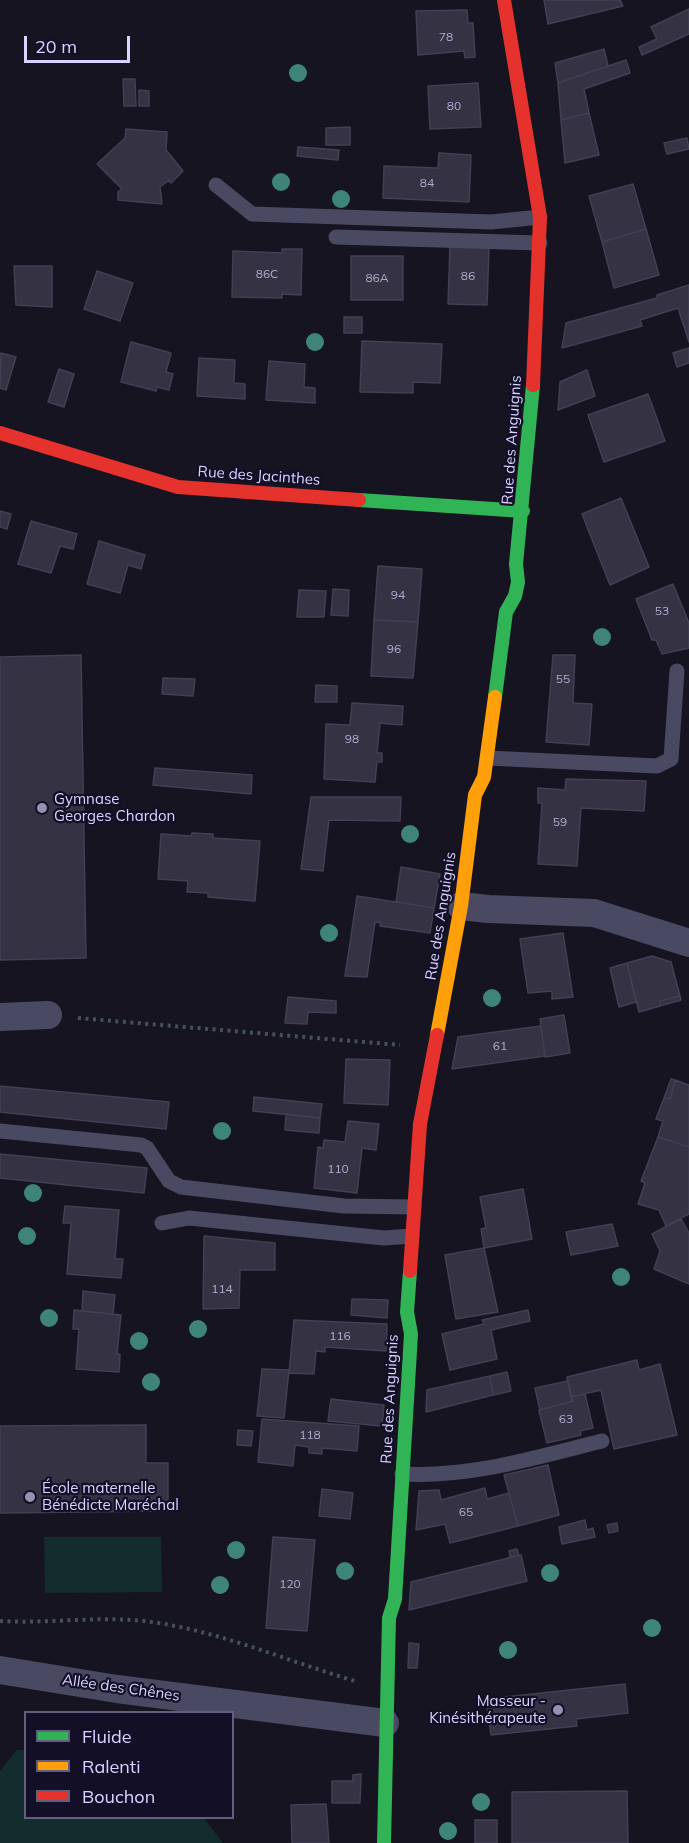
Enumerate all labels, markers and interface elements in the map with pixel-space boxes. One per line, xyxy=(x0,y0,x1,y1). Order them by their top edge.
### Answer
scale bar xyxy=(27,24,134,62)
house number: 78 xyxy=(439,30,453,44)
text: 20 m xyxy=(35,35,77,58)
house number: 80 xyxy=(447,99,461,113)
house number: 84 xyxy=(420,176,434,190)
house number: 86C xyxy=(256,267,278,281)
house number: 86 xyxy=(461,269,475,283)
house number: 86A xyxy=(365,271,389,285)
street label: Rue des Anguignis xyxy=(499,375,525,505)
street label: Rue des Jacinthes xyxy=(197,463,321,489)
house number: 94 xyxy=(391,588,405,602)
house number: 53 xyxy=(655,604,669,618)
house number: 96 xyxy=(387,642,401,656)
house number: 55 xyxy=(556,672,570,686)
house number: 98 xyxy=(345,732,359,746)
place label: Gymnase Georges Chardon xyxy=(54,790,175,825)
marker: Gymnase Georges Chardon xyxy=(35,801,49,815)
house number: 59 xyxy=(553,815,567,829)
street label: Rue des Anguignis xyxy=(422,851,460,981)
house number: 61 xyxy=(493,1039,507,1053)
house number: 110 xyxy=(327,1162,349,1176)
house number: 114 xyxy=(211,1282,233,1296)
house number: 116 xyxy=(329,1329,351,1343)
street label: Rue des Anguignis xyxy=(378,1334,402,1464)
house number: 63 xyxy=(559,1412,573,1426)
house number: 118 xyxy=(299,1428,321,1442)
place label: École maternelle Bénédicte Maréchal xyxy=(42,1479,179,1514)
marker: École maternelle Bénédicte Maréchal xyxy=(23,1490,37,1504)
house number: 65 xyxy=(459,1505,473,1519)
house number: 120 xyxy=(279,1577,301,1591)
street label: Allée des Chênes xyxy=(61,1671,181,1705)
place label: Masseur - Kinésithérapeute xyxy=(429,1692,546,1727)
marker: Masseur - Kinésithérapeute xyxy=(551,1703,565,1717)
legend xyxy=(24,1711,234,1819)
text: Fluide xyxy=(82,1725,132,1748)
text: Ralenti xyxy=(82,1755,140,1778)
text: Bouchon xyxy=(82,1785,155,1808)

